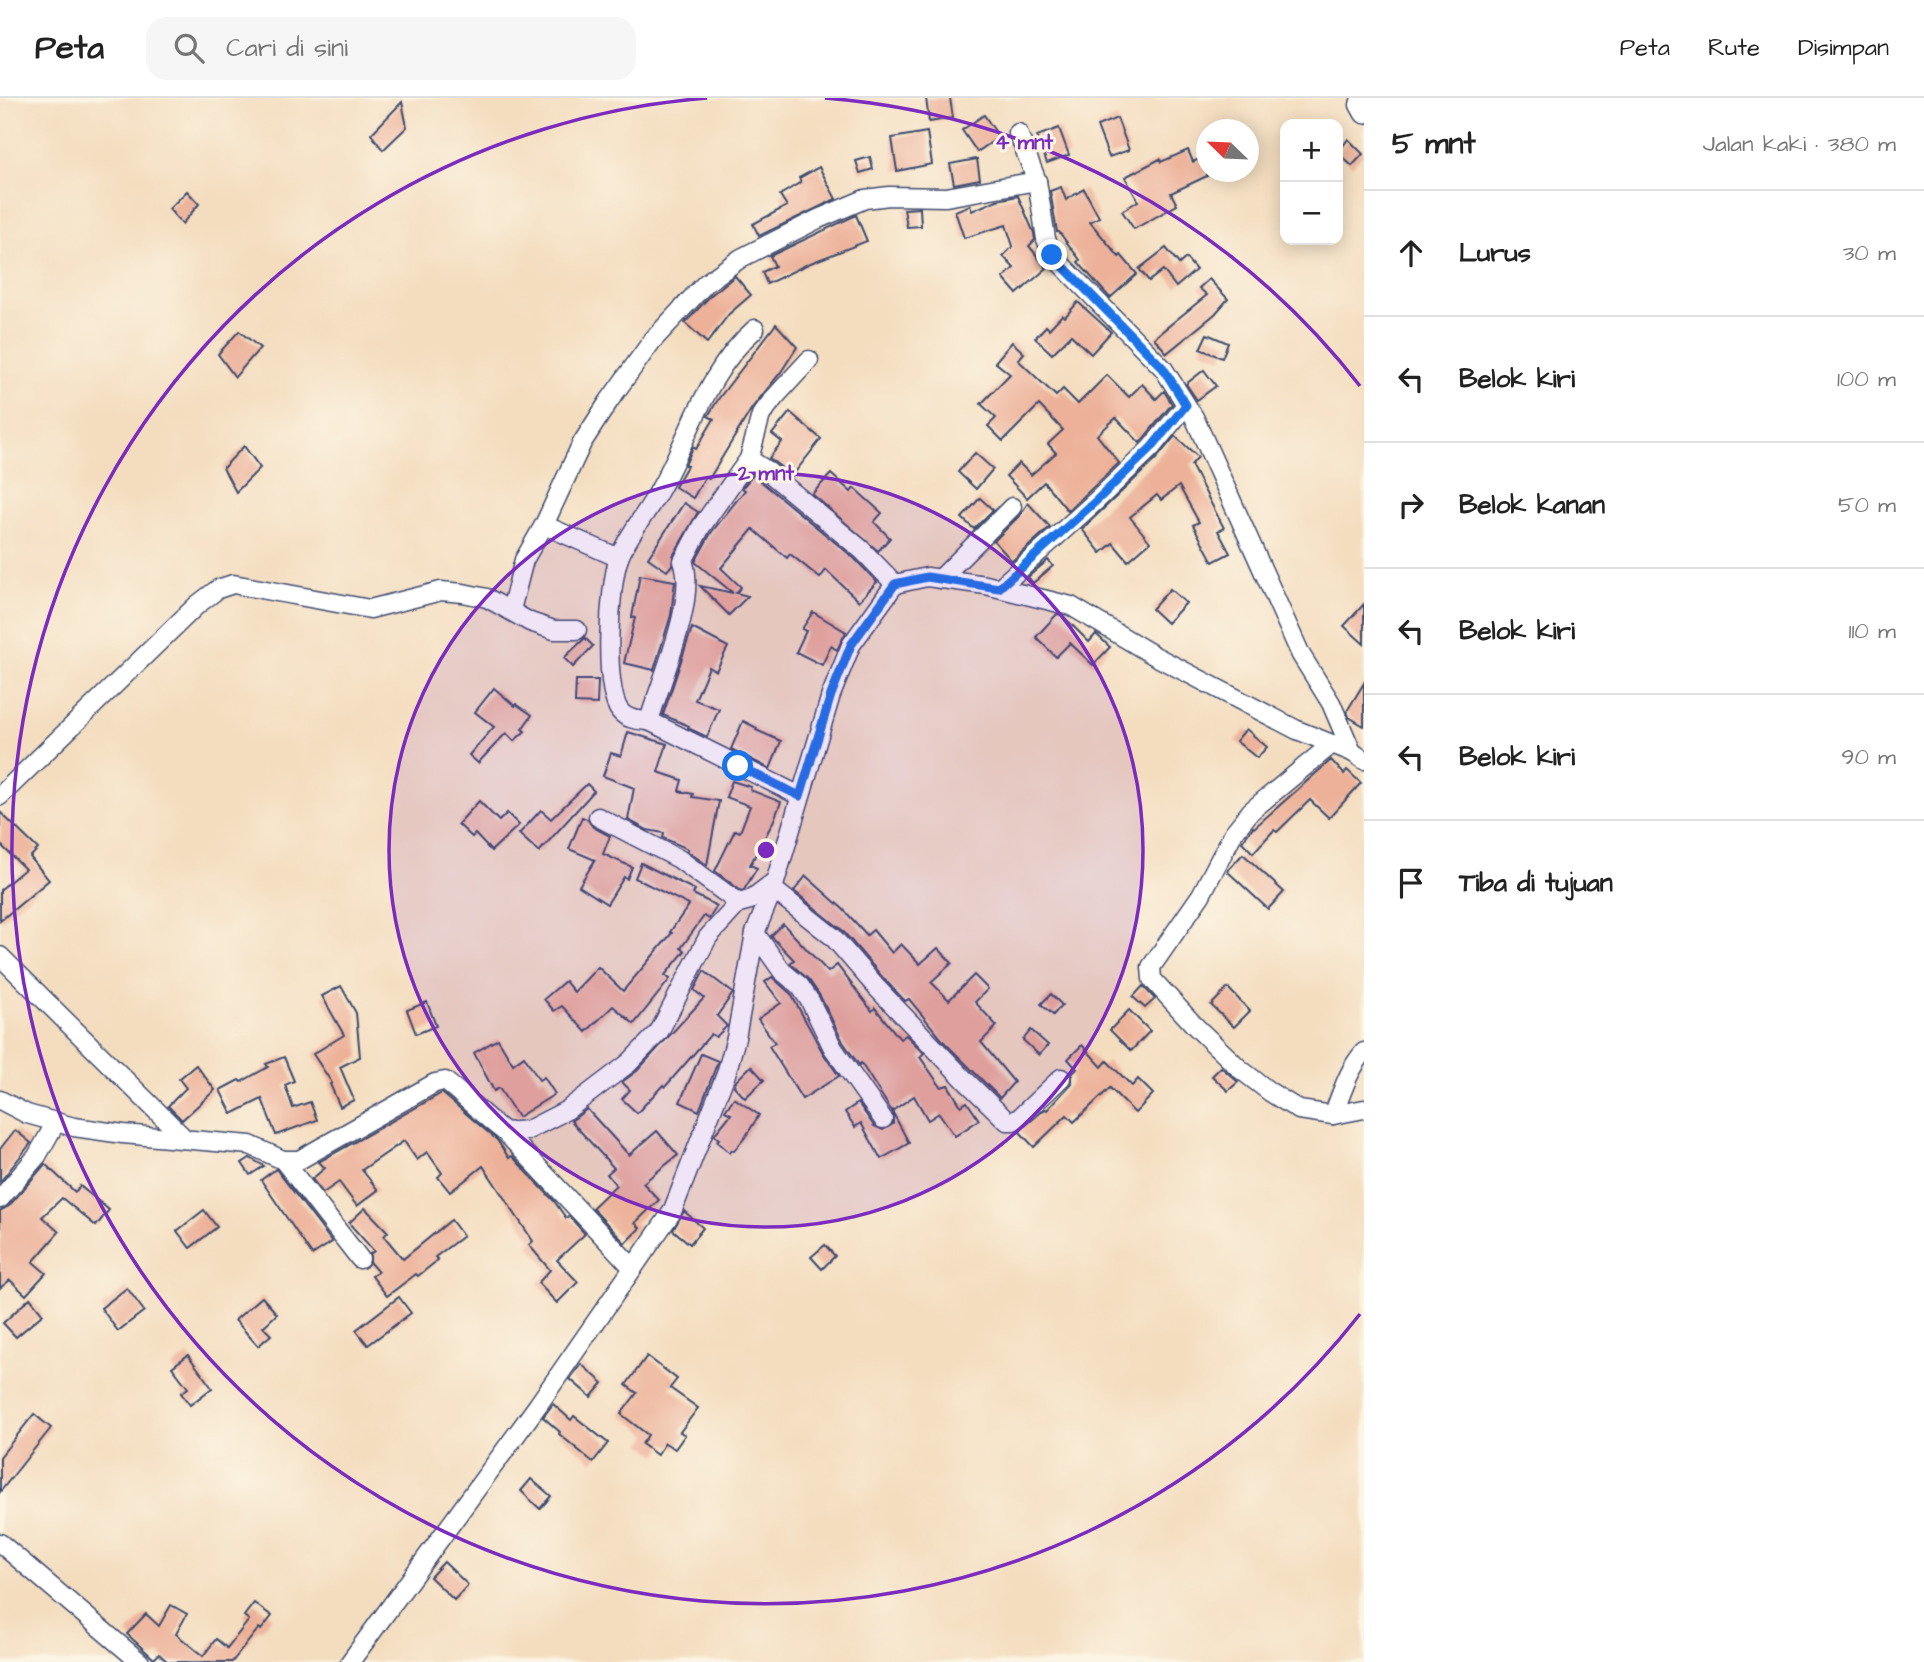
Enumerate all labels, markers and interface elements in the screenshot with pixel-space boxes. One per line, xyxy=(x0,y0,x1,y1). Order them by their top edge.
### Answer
search box xyxy=(146,17,636,80)
text: Peta xyxy=(35,25,104,71)
icon: search xyxy=(170,29,208,67)
text: Cari di sini xyxy=(226,30,348,66)
text: Peta xyxy=(1620,31,1670,65)
text: Rute xyxy=(1708,31,1760,65)
text: Disimpan xyxy=(1798,31,1889,65)
north arrow xyxy=(1196,119,1259,182)
map controls xyxy=(1280,119,1343,245)
button: + xyxy=(1280,119,1343,182)
text: 5 mnt xyxy=(1392,123,1476,165)
text: 4 mnt xyxy=(995,128,1054,157)
text: Jalan kaki · 380 m xyxy=(1703,128,1896,160)
button: − xyxy=(1280,182,1343,245)
icon: ahead xyxy=(1392,234,1430,272)
text: Lurus xyxy=(1459,235,1531,271)
text: 30 m xyxy=(1843,237,1896,269)
route end xyxy=(1036,239,1067,270)
icon: left xyxy=(1392,360,1430,398)
text: Belok kiri xyxy=(1459,361,1575,397)
text: 100 m xyxy=(1837,363,1896,395)
text: 2 mnt xyxy=(737,459,794,488)
icon: right xyxy=(1392,486,1430,524)
text: Belok kanan xyxy=(1459,487,1605,523)
text: 50 m xyxy=(1838,489,1896,521)
icon: left xyxy=(1392,612,1430,650)
text: Belok kiri xyxy=(1459,613,1575,649)
text: 110 m xyxy=(1848,615,1896,647)
icon: left xyxy=(1392,738,1430,776)
text: Belok kiri xyxy=(1459,739,1575,775)
text: 90 m xyxy=(1841,741,1896,773)
route start xyxy=(722,750,753,781)
centre of rings xyxy=(754,838,778,862)
icon: arrive xyxy=(1392,864,1430,902)
text: Tiba di tujuan xyxy=(1459,865,1613,901)

